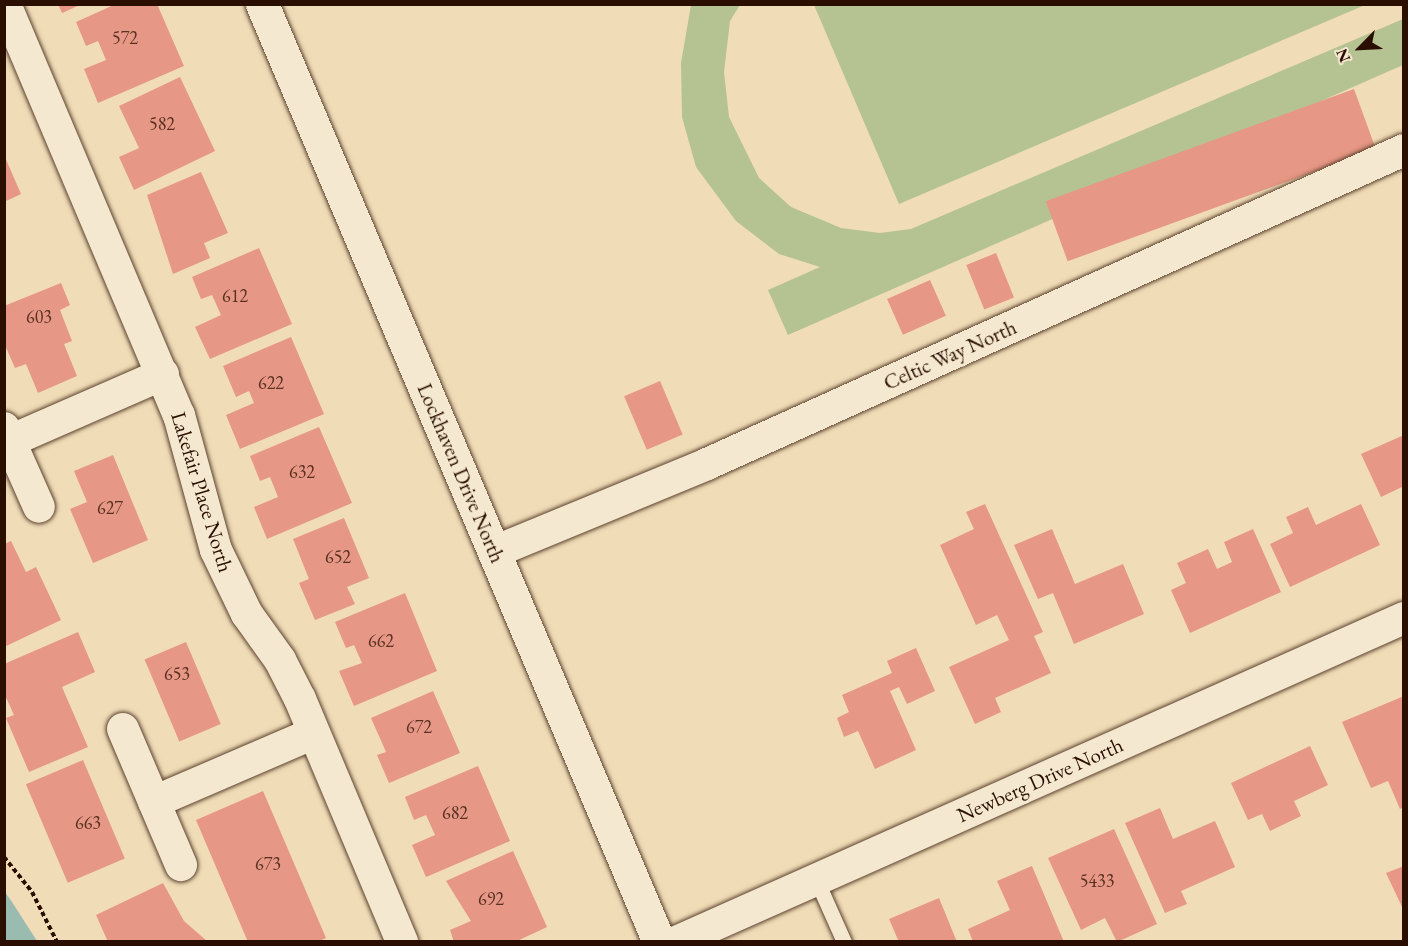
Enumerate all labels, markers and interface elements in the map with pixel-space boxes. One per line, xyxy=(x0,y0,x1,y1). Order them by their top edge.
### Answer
north arrow xyxy=(1330,18,1390,78)
house number: 572 xyxy=(112,27,138,49)
text: N xyxy=(1331,45,1355,66)
house number: 582 xyxy=(149,113,175,135)
house number: 612 xyxy=(222,285,248,307)
house number: 603 xyxy=(26,306,52,328)
street label: Celtic Way North xyxy=(880,314,1020,396)
house number: 622 xyxy=(258,372,284,394)
street label: Lockhaven Drive North xyxy=(412,379,510,567)
street label: Lakefair Place North xyxy=(166,409,238,575)
house number: 632 xyxy=(289,461,315,483)
house number: 627 xyxy=(97,497,123,519)
house number: 652 xyxy=(325,546,351,568)
house number: 662 xyxy=(368,630,394,652)
house number: 653 xyxy=(164,663,190,685)
house number: 672 xyxy=(406,716,432,738)
street label: Newberg Drive North xyxy=(953,732,1127,828)
house number: 682 xyxy=(442,802,468,824)
house number: 663 xyxy=(75,812,101,834)
house number: 673 xyxy=(255,853,281,875)
house number: 5433 xyxy=(1080,870,1114,892)
house number: 692 xyxy=(478,888,504,910)

